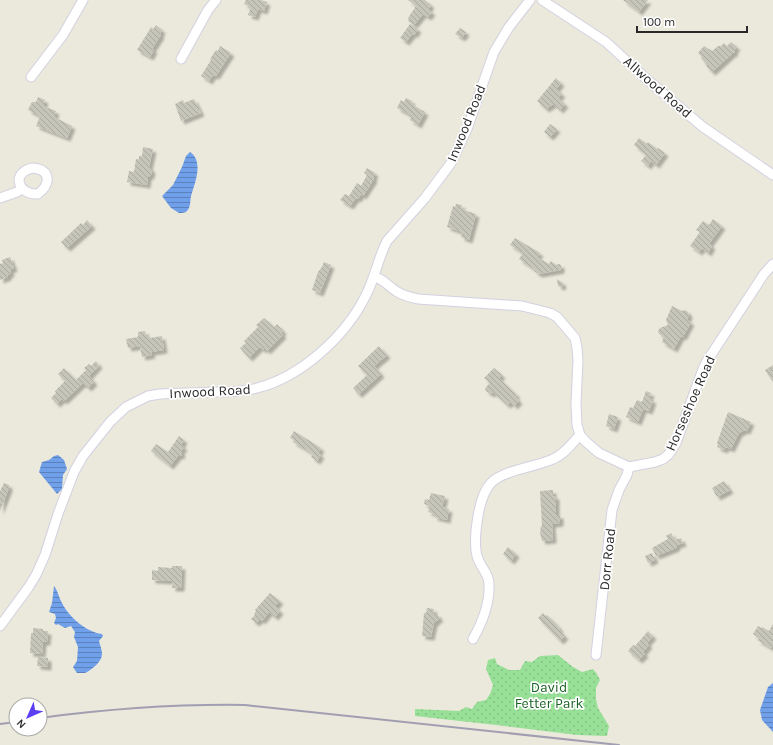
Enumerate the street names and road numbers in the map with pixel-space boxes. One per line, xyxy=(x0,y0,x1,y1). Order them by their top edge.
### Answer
street label: Allwood Road xyxy=(620,53,695,122)
street label: Inwood Road xyxy=(443,82,490,164)
street label: Horseshoe Road xyxy=(662,353,719,454)
street label: Inwood Road xyxy=(169,381,251,402)
street label: Dorr Road xyxy=(596,527,619,591)

